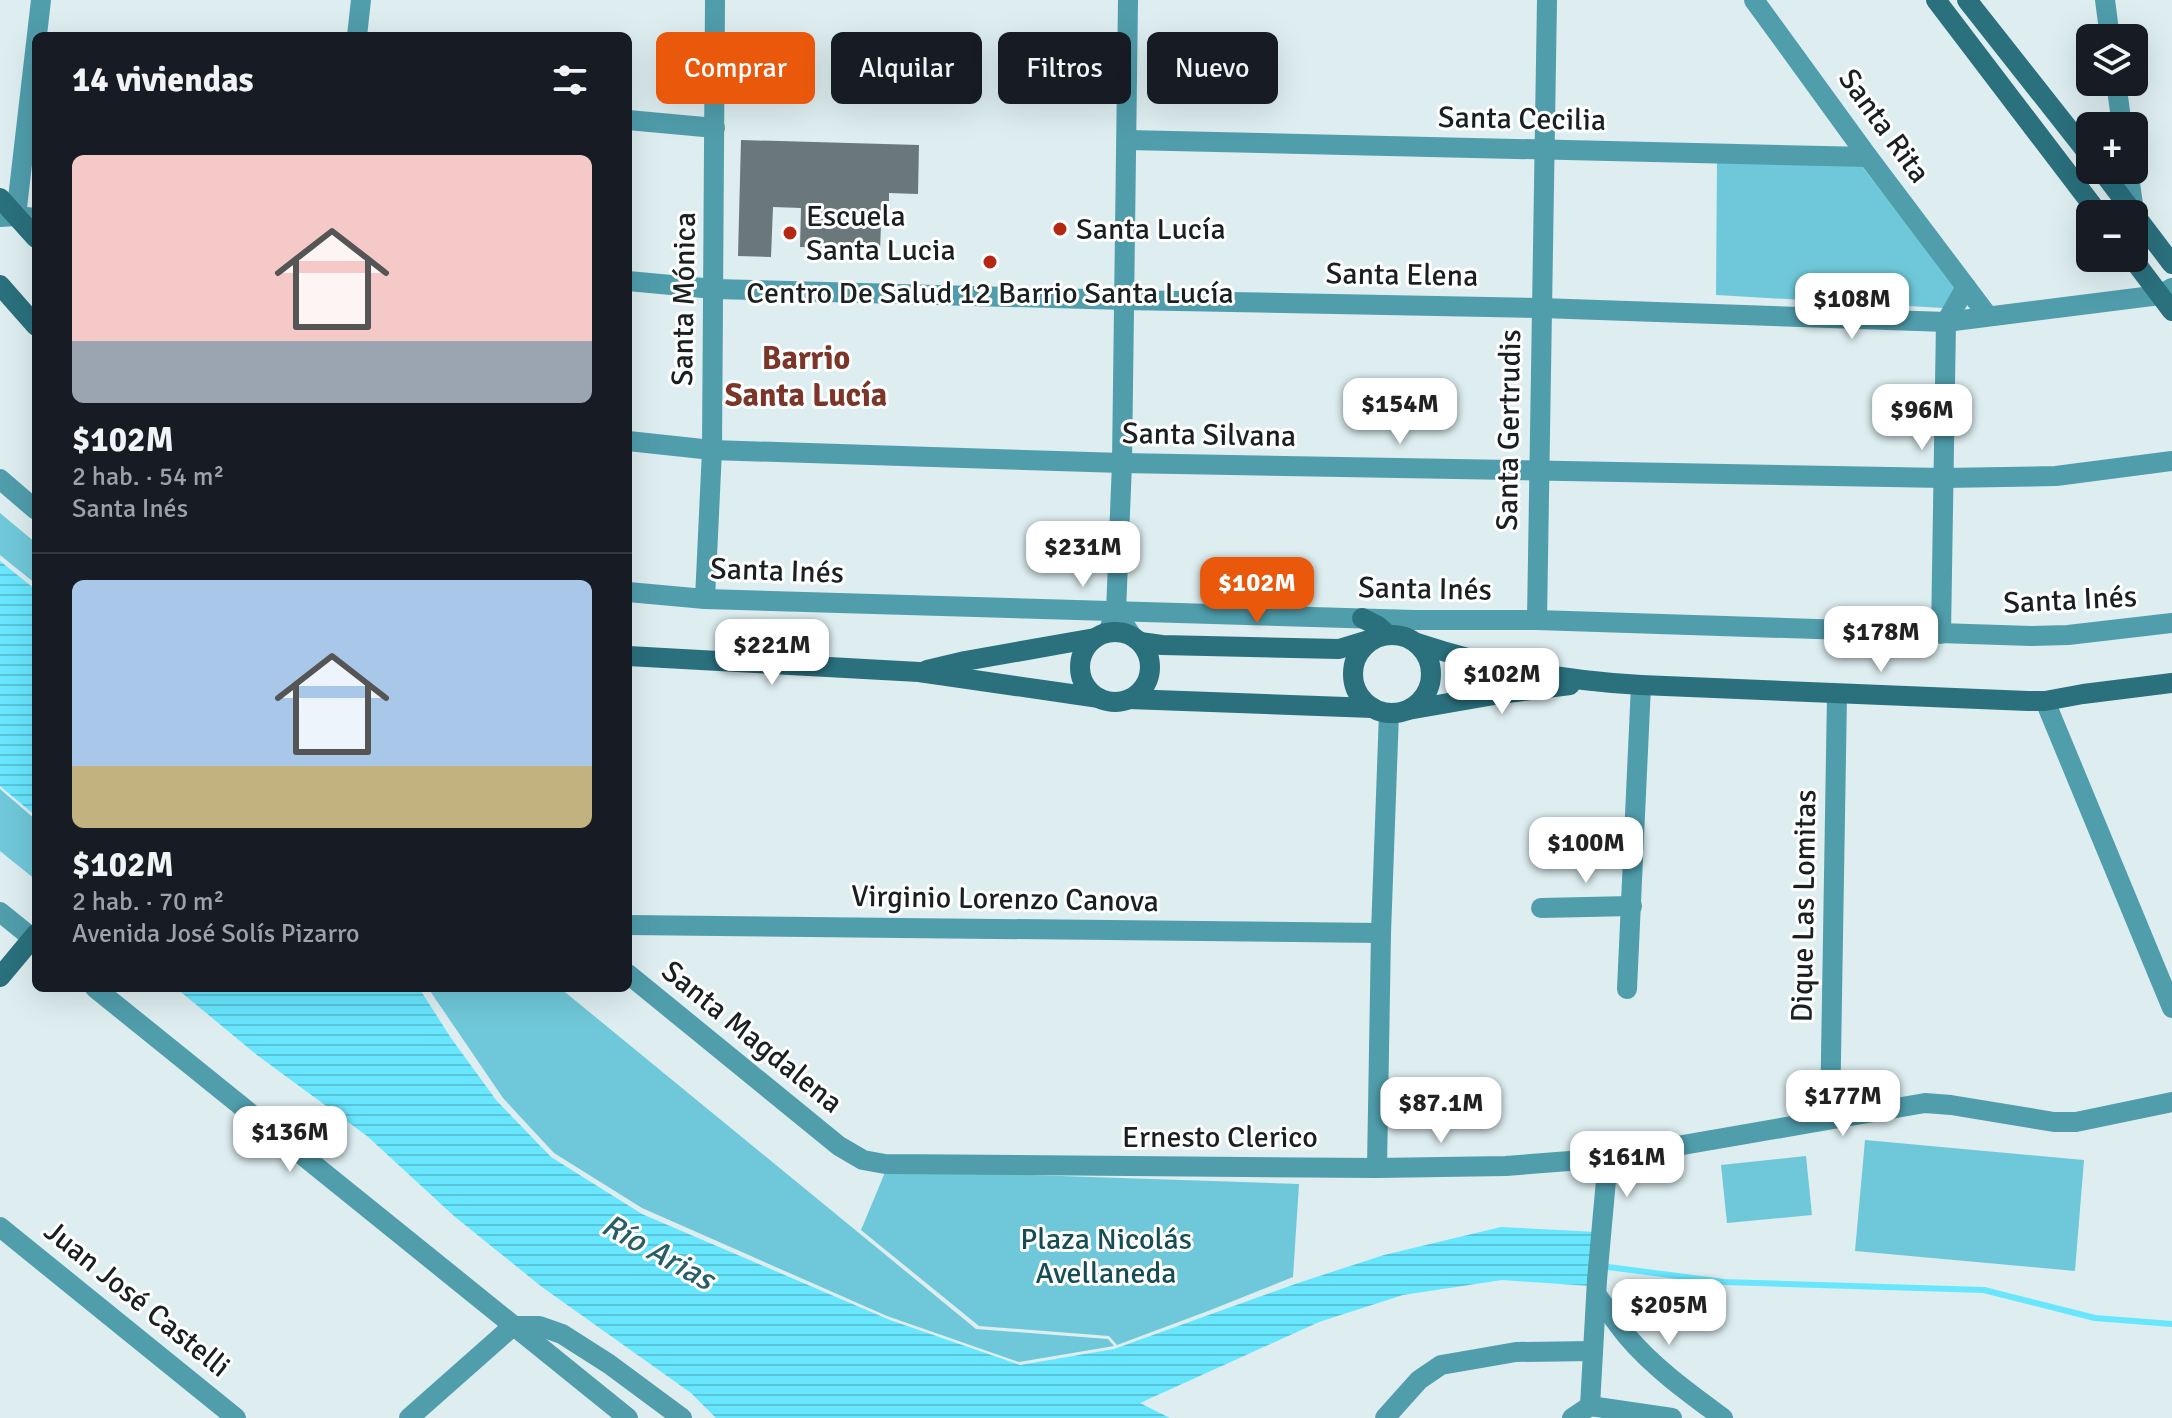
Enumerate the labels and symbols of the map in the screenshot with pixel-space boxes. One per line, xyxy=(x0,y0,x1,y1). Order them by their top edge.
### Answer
street label: Santa Rita xyxy=(1830,62,1938,190)
street label: Santa Cecilia xyxy=(1438,99,1606,139)
place label: Escuela Santa Lucia xyxy=(806,198,956,269)
place label: Santa Lucía xyxy=(1076,211,1226,248)
street label: Santa Mónica xyxy=(664,212,704,386)
marker: Santa Lucía xyxy=(1051,220,1069,238)
marker: Escuela Santa Lucia xyxy=(781,224,799,242)
marker: Centro De Salud 12 Barrio Santa Lucía xyxy=(981,253,999,271)
street label: Santa Elena xyxy=(1325,255,1479,295)
pin: $108M xyxy=(1796,273,1908,341)
place label: Centro De Salud 12 Barrio Santa Lucía xyxy=(746,275,1234,312)
street label: Santa Gertrudis xyxy=(1489,329,1529,531)
district label: Barrio Santa Lucía xyxy=(725,339,887,415)
pin: $154M xyxy=(1344,378,1456,446)
pin: $96M xyxy=(1875,384,1969,452)
street label: Santa Silvana xyxy=(1122,415,1296,455)
pin: $231M xyxy=(1027,521,1139,589)
street label: Santa Inés xyxy=(709,550,845,592)
pin: $102M xyxy=(1201,557,1313,625)
street label: Santa Inés xyxy=(1358,569,1492,609)
street label: Santa Inés xyxy=(2002,578,2138,622)
pin: $178M xyxy=(1825,606,1937,674)
pin: $221M xyxy=(716,619,828,687)
pin: $102M xyxy=(1446,648,1558,716)
street label: Dique Las Lomitas xyxy=(1783,789,1825,1023)
pin: $100M xyxy=(1530,817,1642,885)
street label: Virginio Lorenzo Canova xyxy=(851,878,1159,920)
street label: Santa Magdalena xyxy=(654,953,850,1121)
pin: $177M xyxy=(1787,1070,1899,1138)
pin: $87.1M xyxy=(1376,1077,1506,1145)
pin: $136M xyxy=(234,1106,346,1174)
street label: Ernesto Clerico xyxy=(1122,1119,1318,1156)
pin: $161M xyxy=(1571,1131,1683,1199)
water label: Río Arias xyxy=(595,1205,724,1300)
street label: Juan José Castelli xyxy=(37,1213,237,1385)
park label: Plaza Nicolás Avellaneda xyxy=(1020,1221,1192,1292)
pin: $205M xyxy=(1613,1279,1725,1347)

